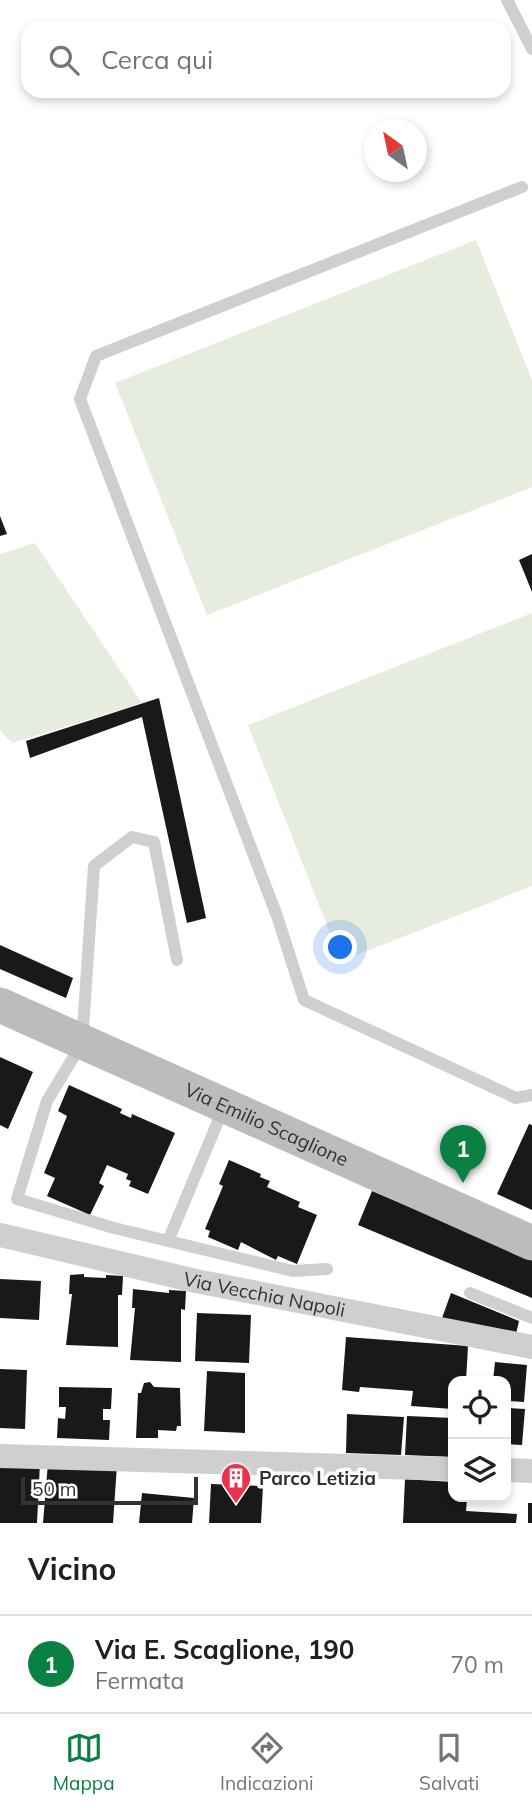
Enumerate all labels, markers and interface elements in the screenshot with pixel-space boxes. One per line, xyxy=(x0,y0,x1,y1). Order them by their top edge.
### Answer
search box xyxy=(21,21,511,98)
icon: search xyxy=(45,41,83,79)
text: Cerca qui xyxy=(101,43,213,76)
north arrow xyxy=(364,119,427,182)
your location xyxy=(323,930,357,964)
street label: Via Emilio Scaglione xyxy=(181,1077,352,1171)
pin: 1 xyxy=(440,1125,486,1183)
street label: Via Vecchia Napoli xyxy=(181,1266,347,1322)
map controls xyxy=(448,1376,511,1502)
button: locate xyxy=(448,1376,511,1439)
button: layers xyxy=(448,1439,511,1502)
building icon: Parco Letizia xyxy=(219,1461,253,1505)
place label: Parco Letizia xyxy=(259,1466,376,1490)
scale bar xyxy=(21,1474,198,1506)
text: 50 m xyxy=(32,1477,76,1501)
text: Vicino xyxy=(28,1550,116,1588)
text: Via E. Scaglione, 190 xyxy=(95,1633,354,1666)
text: 1 xyxy=(44,1650,58,1679)
text: 70 m xyxy=(450,1650,504,1679)
text: Fermata xyxy=(95,1666,184,1695)
tab: Mappa xyxy=(53,1729,115,1795)
tab: Indicazioni xyxy=(220,1729,314,1795)
tab: Salvati xyxy=(419,1729,479,1795)

